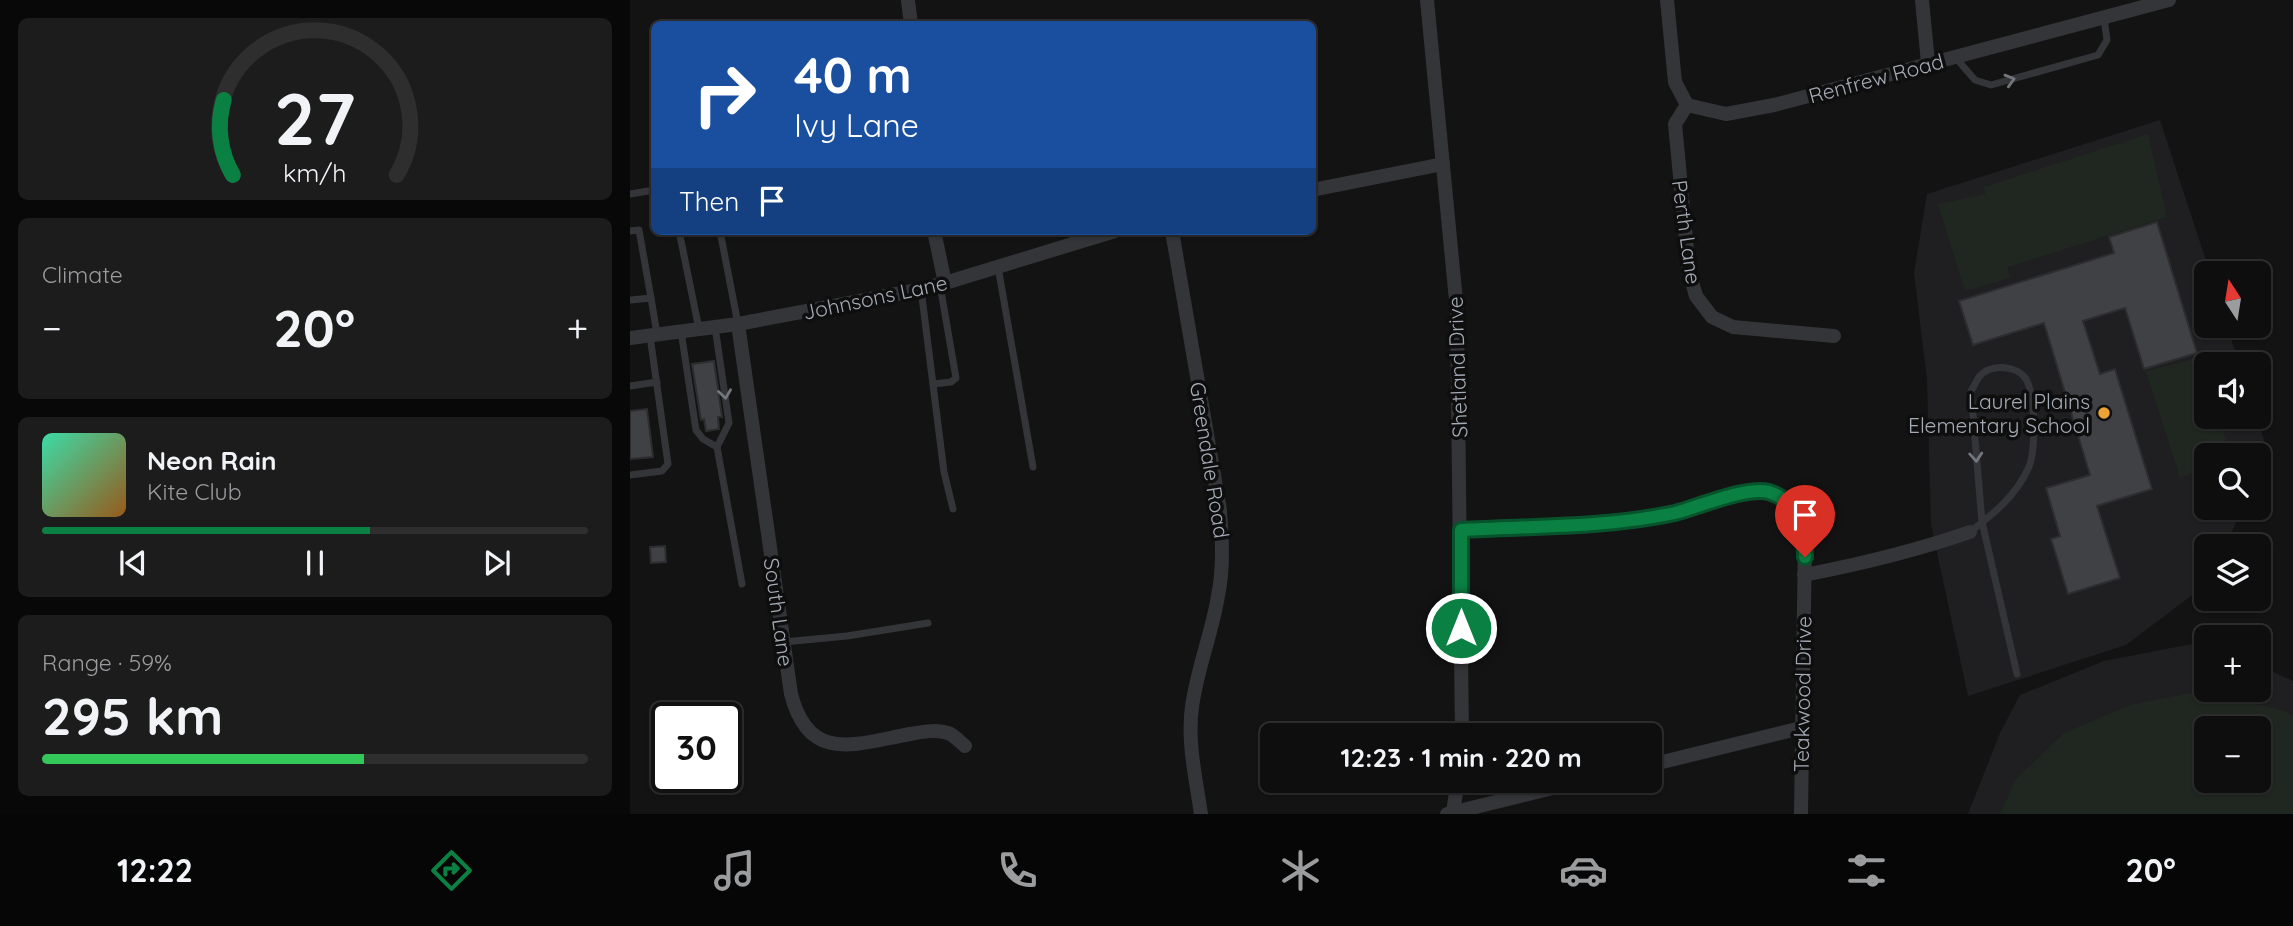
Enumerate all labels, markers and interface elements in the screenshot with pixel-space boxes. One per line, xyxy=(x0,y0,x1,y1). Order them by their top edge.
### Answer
text: 40 m xyxy=(794,44,912,105)
street label: Renfrew Road xyxy=(1806,47,1946,109)
icon: right xyxy=(679,49,770,140)
text: 27 xyxy=(274,72,356,163)
one-way arrow xyxy=(2004,73,2016,88)
text: Ivy Lane xyxy=(794,105,919,145)
text: km/h xyxy=(283,157,347,188)
street label: Perth Lane xyxy=(1667,178,1707,286)
icon: arrive xyxy=(753,182,791,220)
text: Then xyxy=(679,185,739,218)
text: Climate xyxy=(42,260,123,289)
north arrow xyxy=(2194,261,2272,338)
map controls xyxy=(2194,261,2271,793)
street label: Johnsons Lane xyxy=(800,269,950,325)
text: 20° xyxy=(273,295,355,360)
street label: Shetland Drive xyxy=(1442,296,1472,438)
text: − xyxy=(42,304,62,352)
text: + xyxy=(567,304,588,352)
button: sound xyxy=(2194,352,2271,429)
street label: Greendale Road xyxy=(1185,380,1235,540)
one-way arrow xyxy=(717,388,732,400)
place label: Laurel Plains Elementary School xyxy=(1908,388,2090,438)
marker: Laurel Plains Elementary School xyxy=(2096,405,2112,421)
button: search xyxy=(2194,443,2271,520)
text: Neon Rain xyxy=(147,444,276,477)
one-way arrow xyxy=(1968,451,1983,462)
text: Kite Club xyxy=(147,477,242,506)
pin xyxy=(1775,485,1835,557)
icon: arrive xyxy=(1786,496,1824,534)
button: layers xyxy=(2194,534,2271,611)
icon: previous xyxy=(114,544,152,582)
icon: pause xyxy=(296,544,334,582)
icon: next xyxy=(478,544,516,582)
street label: South Lane xyxy=(759,556,799,668)
position arrow xyxy=(1424,591,1498,665)
street label: Teakwood Drive xyxy=(1788,616,1816,772)
button: + xyxy=(2194,625,2271,702)
text: Range · 59% xyxy=(42,648,172,677)
text: 295 km xyxy=(42,683,223,748)
speed limit sign: 30 xyxy=(651,702,742,793)
button: − xyxy=(2194,716,2271,793)
text: 12:23 · 1 min · 220 m xyxy=(1340,741,1582,774)
icon: directions xyxy=(427,846,476,895)
icon: music xyxy=(710,846,759,895)
icon: phone xyxy=(993,846,1042,895)
icon: climate xyxy=(1276,846,1325,895)
icon: car xyxy=(1559,846,1608,895)
icon: filters xyxy=(1842,846,1891,895)
text: 12:22 xyxy=(117,850,193,890)
text: 20° xyxy=(2126,850,2176,890)

